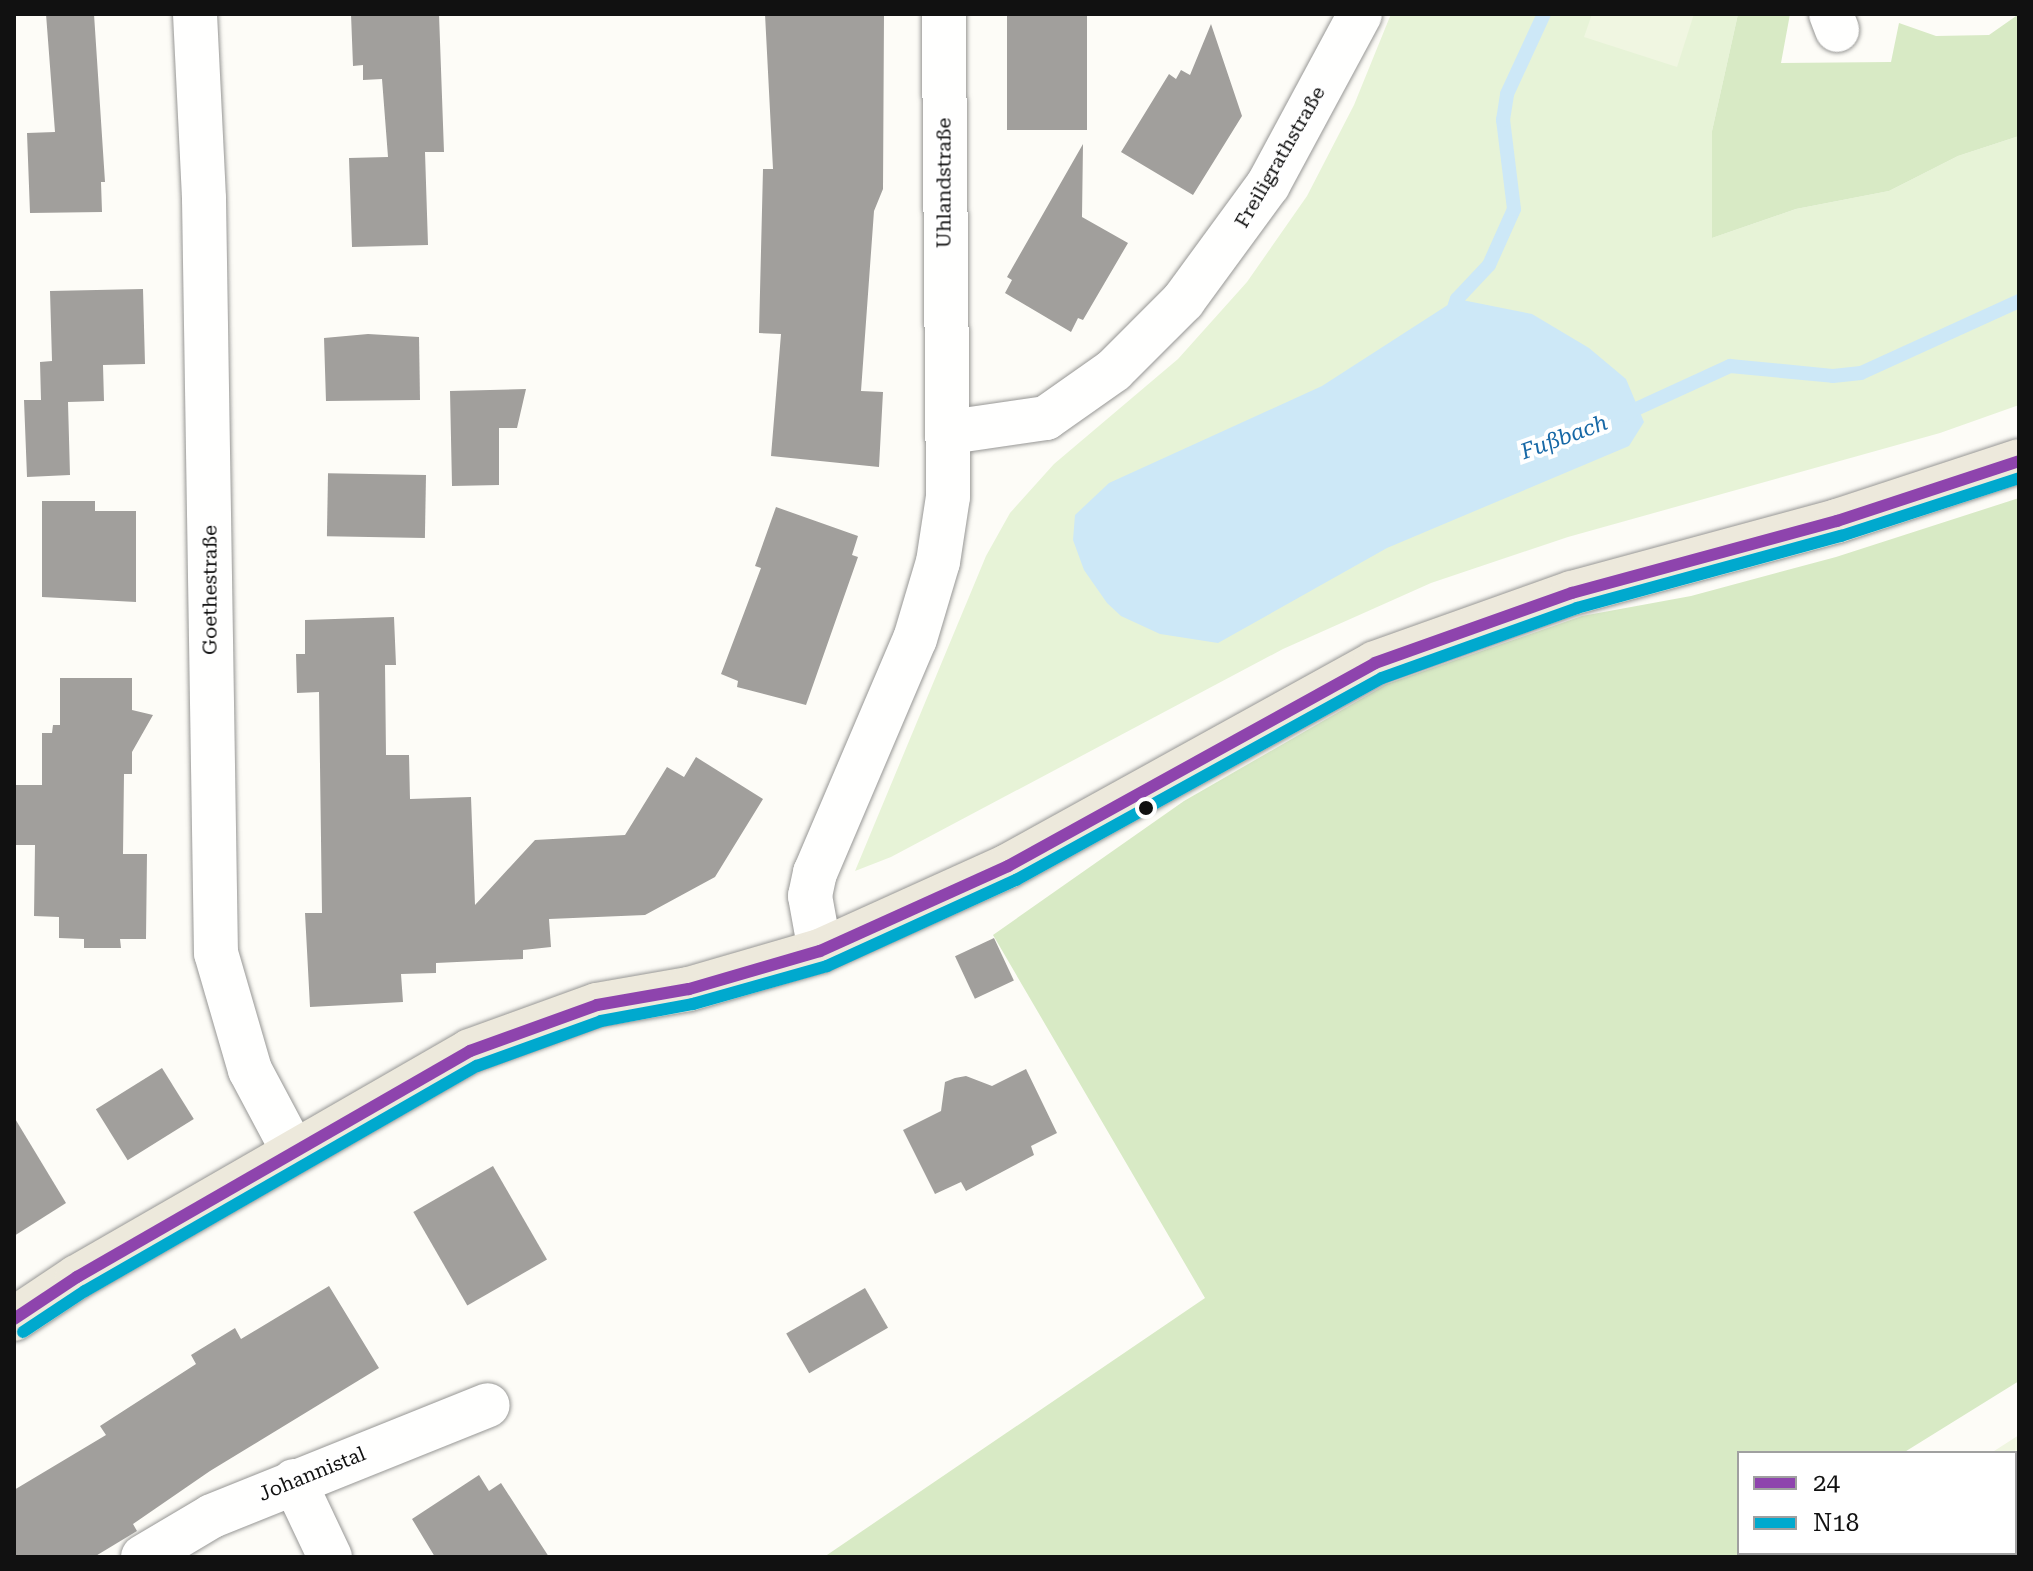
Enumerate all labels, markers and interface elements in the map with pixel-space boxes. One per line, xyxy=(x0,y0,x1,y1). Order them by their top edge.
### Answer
street label: Freiligrathstraße xyxy=(1230,82,1330,232)
street label: Uhlandstraße xyxy=(932,118,956,248)
water label: Fußbach xyxy=(1517,409,1611,465)
street label: Goethestraße xyxy=(198,525,222,655)
unlabelled marker xyxy=(1138,800,1154,816)
street label: Johannistal xyxy=(255,1442,369,1506)
legend xyxy=(1737,1451,2017,1555)
text: 24 xyxy=(1813,1469,1840,1497)
text: N18 xyxy=(1813,1509,1859,1537)

